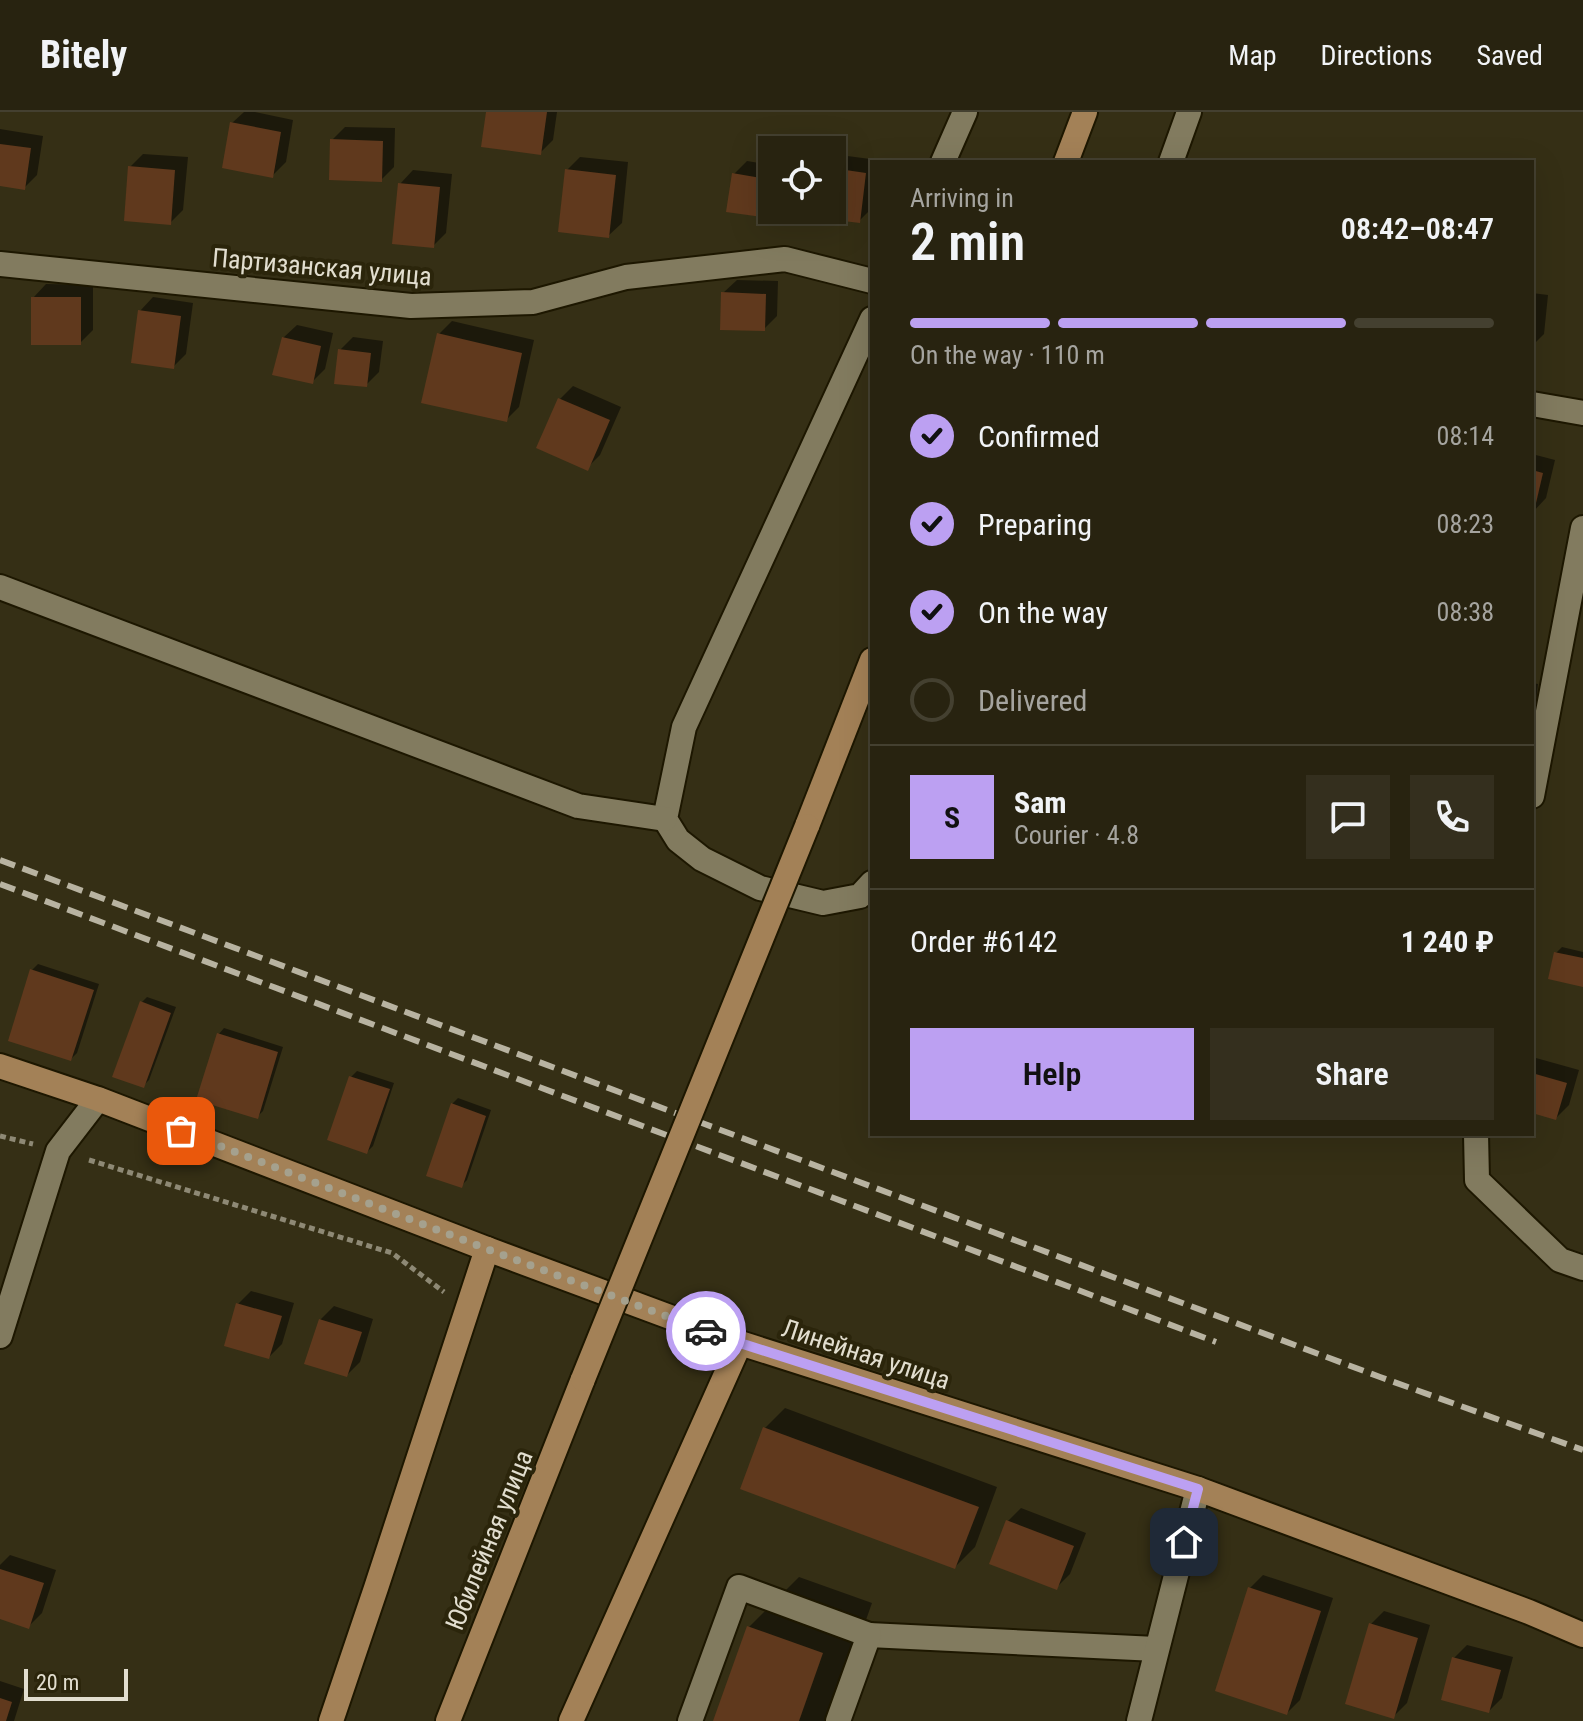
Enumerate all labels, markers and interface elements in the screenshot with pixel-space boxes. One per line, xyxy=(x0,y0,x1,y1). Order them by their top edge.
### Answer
text: Bitely xyxy=(40,33,127,77)
text: Map xyxy=(1228,39,1277,72)
text: Directions xyxy=(1321,39,1432,72)
text: Saved xyxy=(1476,39,1543,72)
map controls xyxy=(758,136,846,224)
button: locate xyxy=(758,136,846,224)
text: Arriving in xyxy=(910,183,1014,213)
text: 08:42–08:47 xyxy=(1341,211,1494,246)
text: 2 min xyxy=(910,212,1025,273)
street label: Партизанская улица xyxy=(211,242,433,292)
text: On the way · 110 m xyxy=(910,340,1105,370)
icon: check xyxy=(910,414,954,458)
text: Confirmed xyxy=(978,419,1100,454)
text: 08:14 xyxy=(1437,421,1494,451)
icon: check xyxy=(910,502,954,546)
text: Preparing xyxy=(978,507,1092,542)
text: 08:23 xyxy=(1437,509,1494,539)
icon: check xyxy=(910,590,954,634)
text: On the way xyxy=(978,595,1108,630)
text: 08:38 xyxy=(1437,597,1494,627)
text: Delivered xyxy=(978,683,1087,718)
button: chat xyxy=(1306,775,1390,859)
button: phone xyxy=(1410,775,1494,859)
text: Sam xyxy=(1014,785,1067,820)
text: S xyxy=(944,800,960,835)
text: Courier · 4.8 xyxy=(1014,820,1139,850)
text: Order #6142 xyxy=(910,924,1058,959)
text: 1 240 ₽ xyxy=(1401,924,1494,959)
button: Help xyxy=(910,1028,1194,1120)
button: Share xyxy=(1210,1028,1494,1120)
pin xyxy=(147,1097,215,1165)
icon: bag xyxy=(159,1109,203,1153)
courier xyxy=(666,1291,746,1371)
icon: car xyxy=(684,1309,728,1353)
street label: Линейная улица xyxy=(778,1313,954,1395)
street label: Юбилейная улица xyxy=(439,1446,539,1634)
pin xyxy=(1150,1508,1218,1576)
icon: home xyxy=(1162,1520,1206,1564)
scale bar xyxy=(24,1665,128,1701)
text: 20 m xyxy=(36,1670,79,1695)

